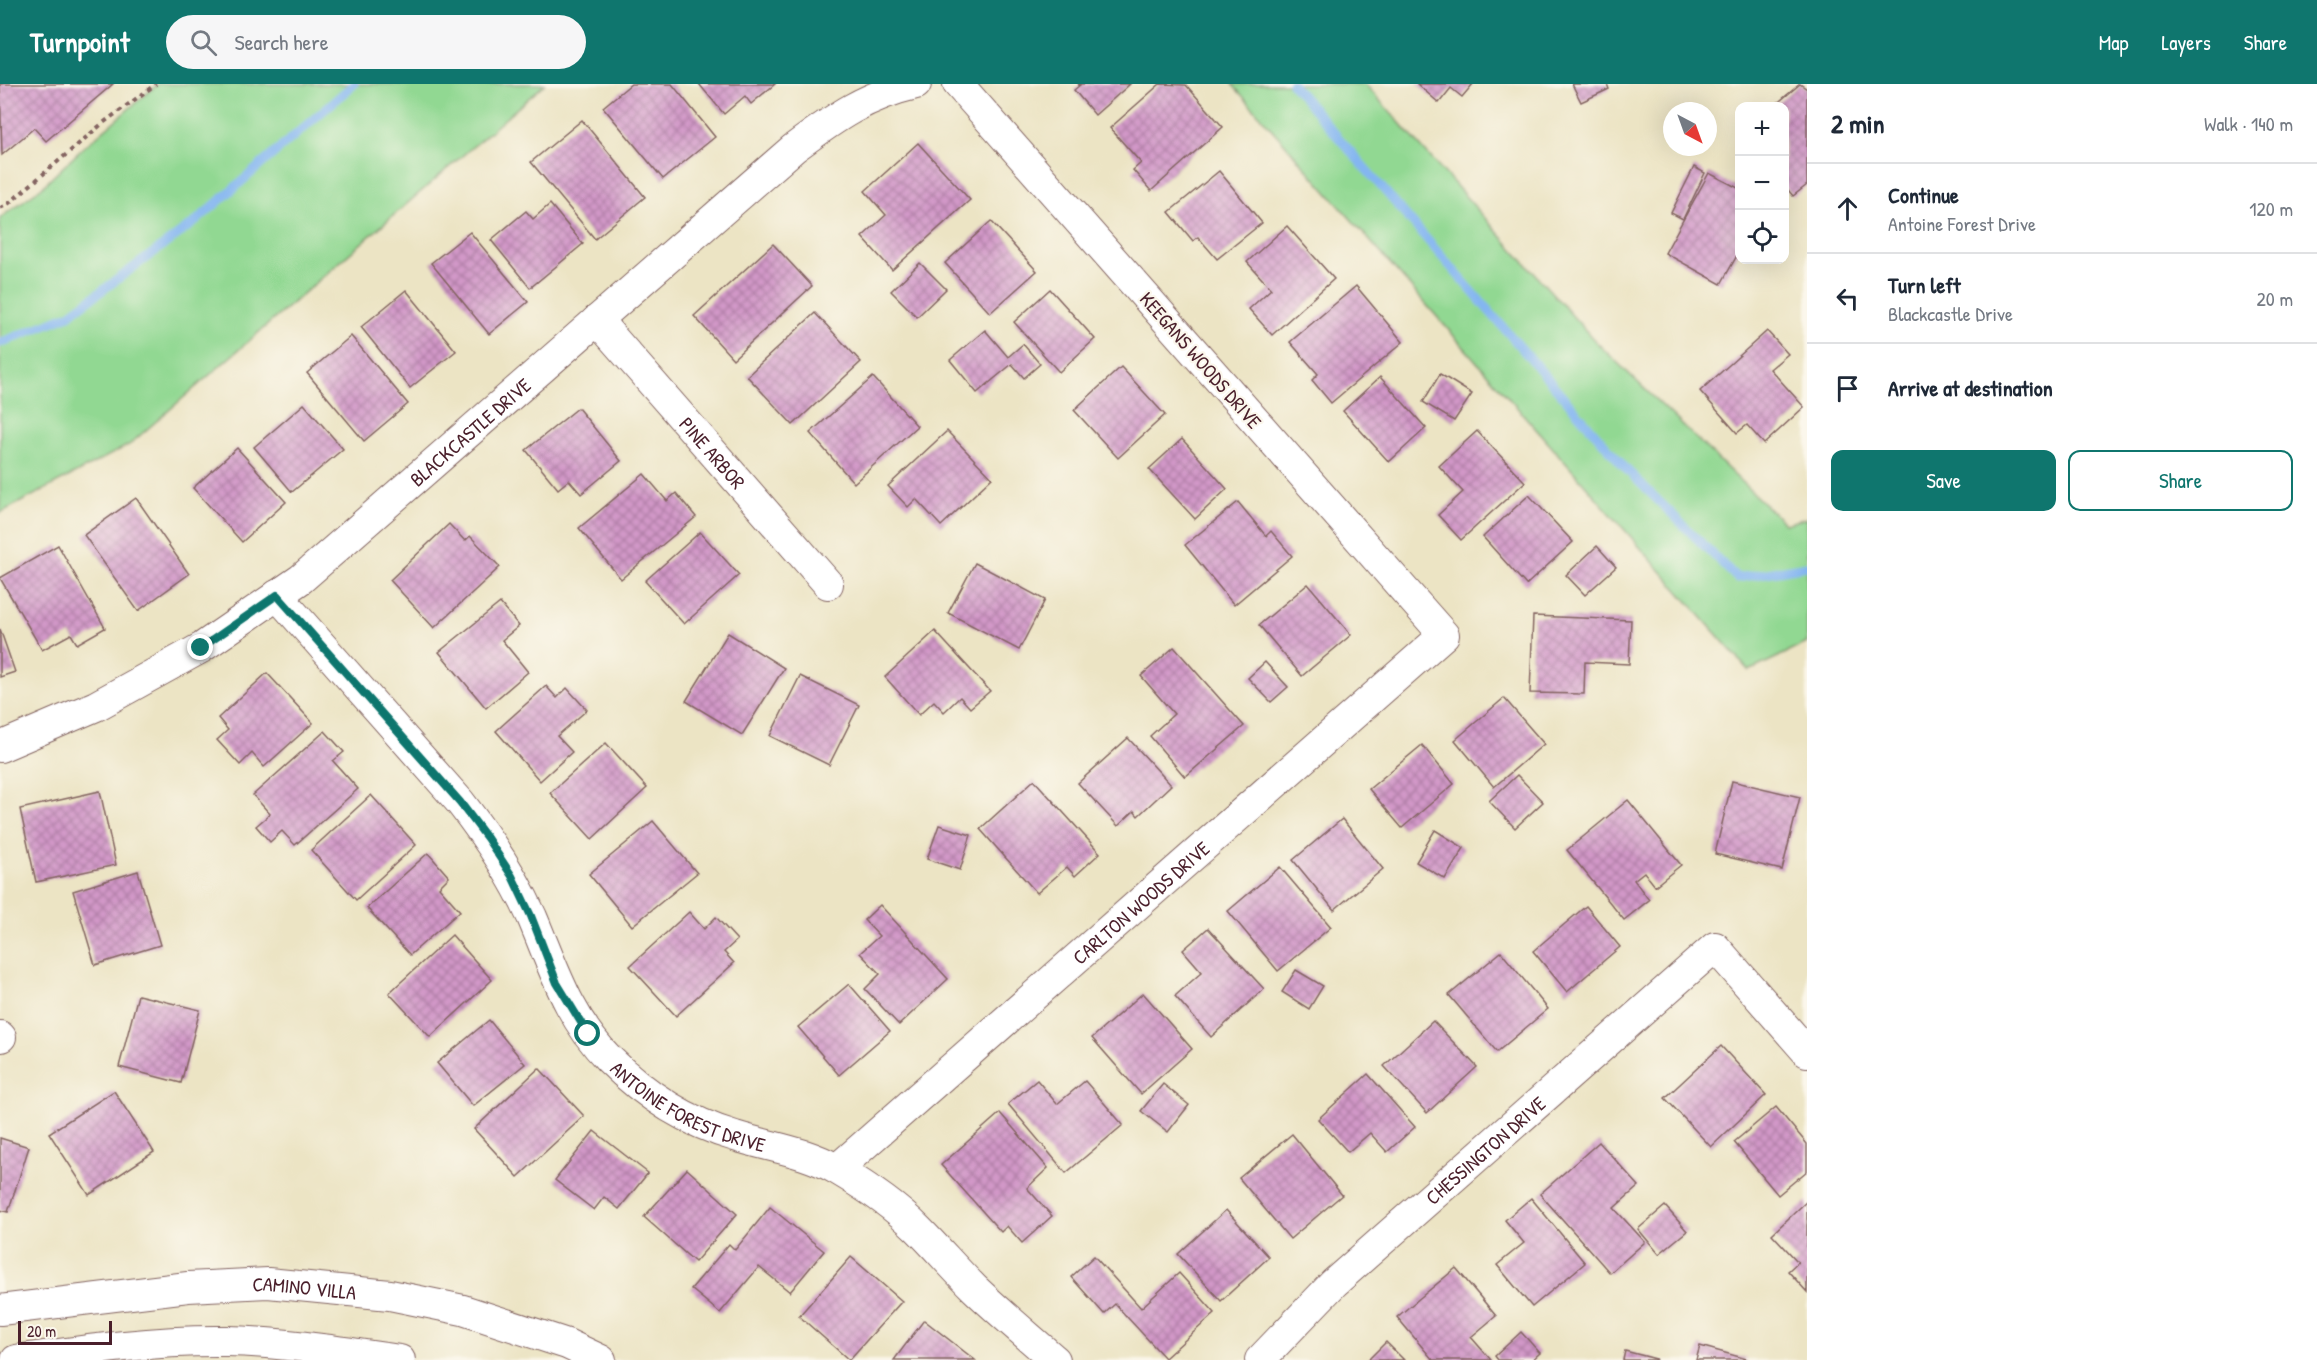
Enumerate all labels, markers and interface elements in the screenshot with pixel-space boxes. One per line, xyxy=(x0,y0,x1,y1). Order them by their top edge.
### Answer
search box xyxy=(166,15,586,69)
text: Turnpoint xyxy=(30,23,130,61)
icon: search xyxy=(187,26,220,59)
text: Search here xyxy=(235,27,329,57)
text: Map xyxy=(2099,28,2128,57)
text: Layers xyxy=(2161,28,2211,57)
text: Share xyxy=(2244,28,2287,57)
north arrow xyxy=(1663,102,1717,156)
map controls xyxy=(1735,102,1789,264)
button: + xyxy=(1735,102,1789,156)
text: 2 min xyxy=(1831,106,1884,141)
text: Walk · 140 m xyxy=(2204,110,2293,137)
button: − xyxy=(1735,156,1789,210)
text: Continue xyxy=(1888,180,1959,210)
icon: ahead xyxy=(1831,192,1864,225)
text: 120 m xyxy=(2249,195,2293,222)
button: locate xyxy=(1735,210,1789,264)
text: Antoine Forest Drive xyxy=(1888,210,2036,237)
text: Turn left xyxy=(1888,270,1961,300)
icon: left xyxy=(1831,282,1864,315)
text: 20 m xyxy=(2256,285,2293,312)
street label: KEEGANS WOODS DRIVE xyxy=(1134,286,1268,434)
text: Blackcastle Drive xyxy=(1888,300,2013,327)
street label: BLACKCASTLE DRIVE xyxy=(404,371,536,492)
icon: arrive xyxy=(1831,372,1864,405)
text: Arrive at destination xyxy=(1888,373,2053,403)
street label: PINE ARBOR xyxy=(674,411,752,494)
button: Save xyxy=(1831,450,2056,511)
button: Share xyxy=(2068,450,2293,511)
route end xyxy=(187,634,213,660)
street label: CARLTON WOODS DRIVE xyxy=(1066,834,1215,970)
route start xyxy=(574,1020,600,1046)
street label: ANTOINE FOREST DRIVE xyxy=(605,1054,769,1157)
street label: CHESSINGTON DRIVE xyxy=(1419,1090,1551,1210)
street label: CAMINO VILLA xyxy=(252,1269,358,1305)
scale bar xyxy=(18,1318,112,1346)
text: 20 m xyxy=(27,1320,56,1342)

